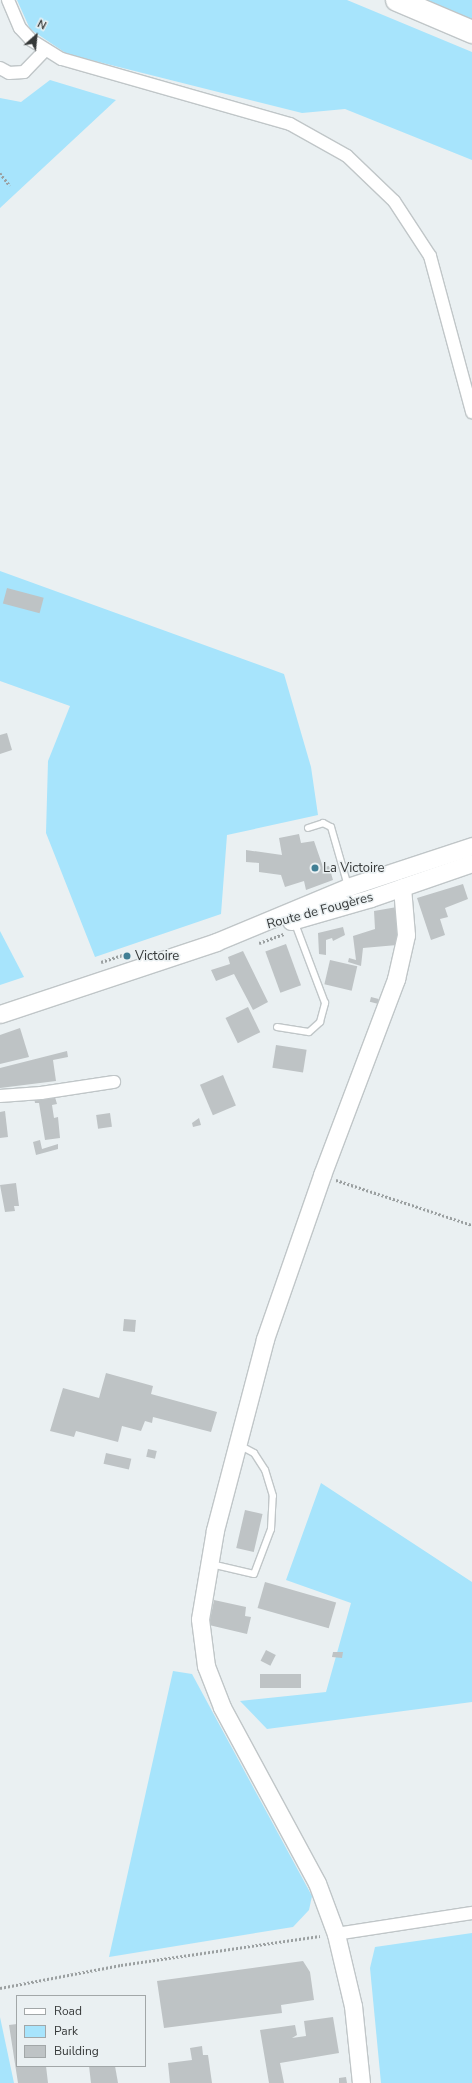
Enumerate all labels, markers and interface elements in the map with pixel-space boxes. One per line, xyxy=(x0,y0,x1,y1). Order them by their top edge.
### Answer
north arrow xyxy=(16,16,56,56)
text: N xyxy=(35,16,49,33)
place label: La Victoire xyxy=(323,860,385,876)
marker: La Victoire xyxy=(310,863,320,873)
street label: Route de Fougères xyxy=(265,889,375,933)
place label: Victoire xyxy=(135,948,179,964)
marker: Victoire xyxy=(122,951,132,961)
legend xyxy=(16,1995,146,2067)
text: Road xyxy=(54,2003,82,2019)
text: Park xyxy=(54,2023,78,2039)
text: Building xyxy=(54,2043,99,2059)

